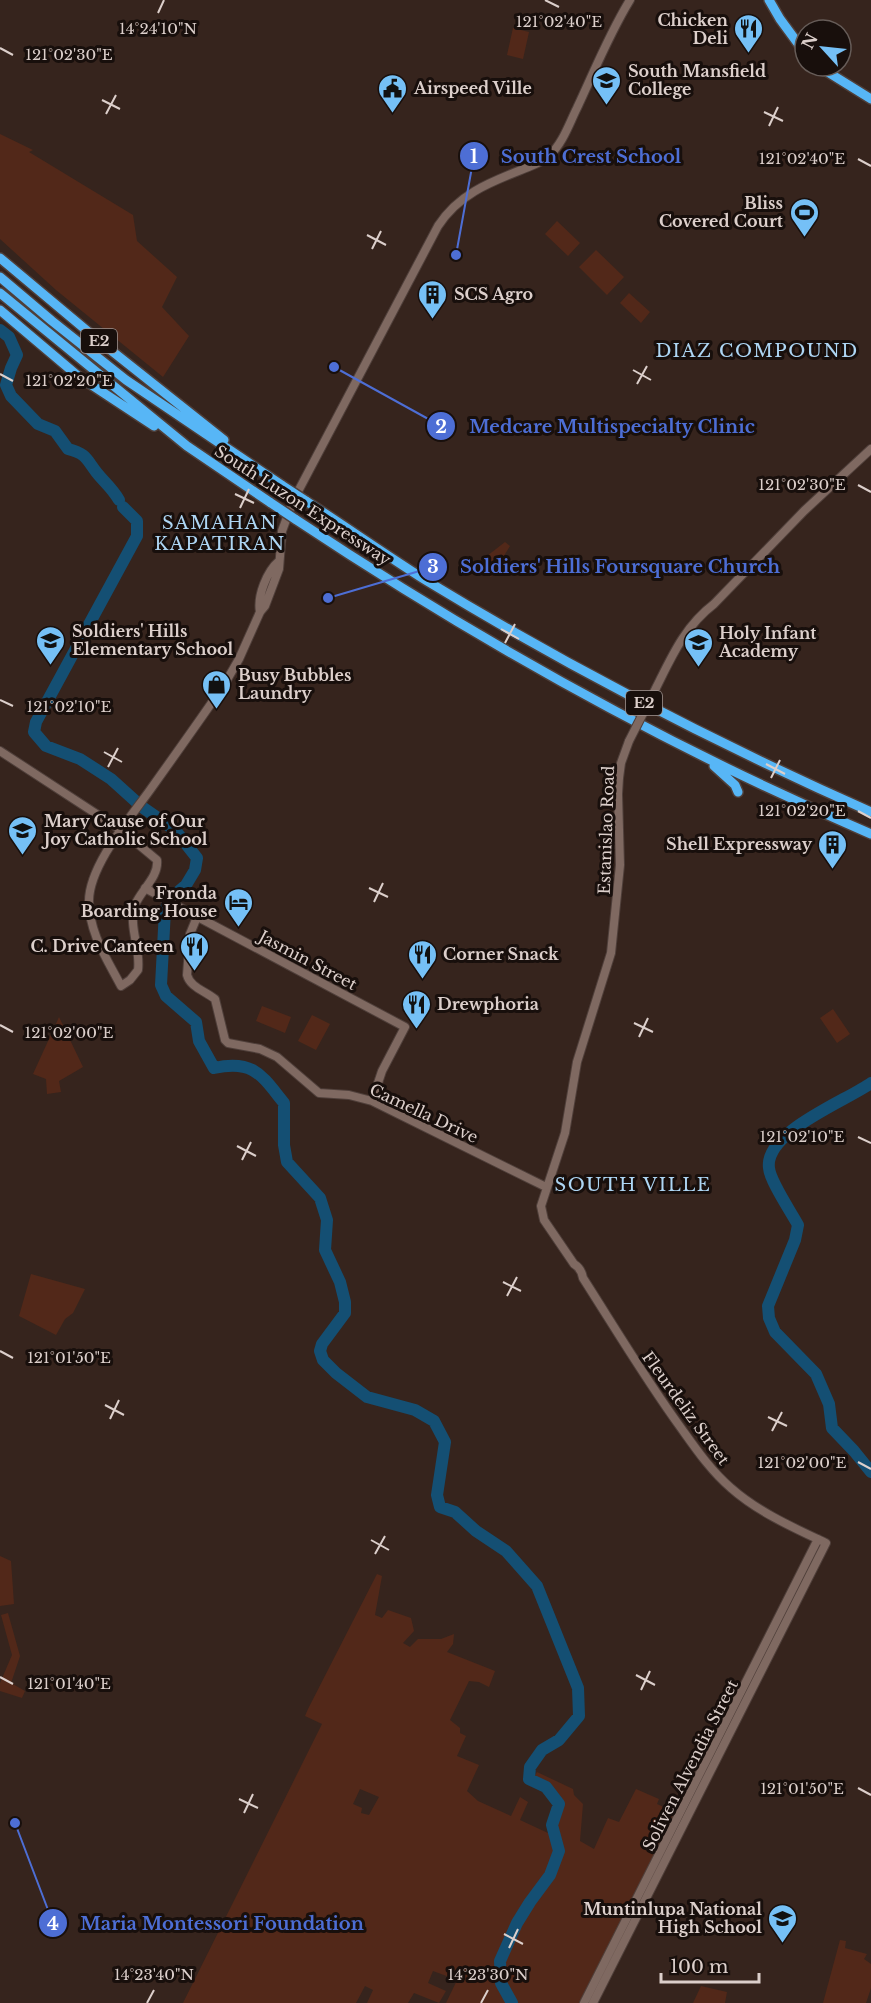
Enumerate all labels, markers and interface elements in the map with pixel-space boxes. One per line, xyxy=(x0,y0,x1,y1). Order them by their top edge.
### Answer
place label: Chicken Deli xyxy=(657,10,728,48)
text: 121°02'40"E xyxy=(516,12,602,31)
restaurant icon: Chicken Deli xyxy=(733,13,765,55)
north arrow xyxy=(793,18,853,78)
text: 14°24'10"N xyxy=(119,19,197,38)
text: N xyxy=(797,30,822,52)
text: 121°02'30"E xyxy=(25,45,113,64)
place label: South Mansfield College xyxy=(628,61,766,99)
school or university icon: South Mansfield College xyxy=(591,64,623,106)
public building icon: Airspeed Ville xyxy=(377,72,409,114)
place label: Airspeed Ville xyxy=(413,78,532,98)
callout: South Crest School xyxy=(459,138,693,174)
text: 1 xyxy=(470,146,478,168)
text: South Crest School xyxy=(501,146,682,168)
text: 121°02'40"E xyxy=(759,149,845,168)
place label: Bliss Covered Court xyxy=(659,193,784,231)
sports icon: Bliss Covered Court xyxy=(788,196,820,238)
building icon: SCS Agro xyxy=(417,278,449,320)
place label: SCS Agro xyxy=(454,284,533,304)
road number: E2 xyxy=(81,329,117,353)
district label: DIAZ COMPOUND xyxy=(655,340,859,362)
text: 121°02'20"E xyxy=(25,371,113,390)
callout: Medcare Multispecialty Clinic xyxy=(426,408,767,444)
text: 2 xyxy=(435,416,447,438)
text: Medcare Multispecialty Clinic xyxy=(469,416,755,438)
street label: South Luzon Expressway xyxy=(211,441,395,570)
text: 121°02'30"E xyxy=(758,475,846,494)
district label: SAMAHAN KAPATIRAN xyxy=(154,512,286,555)
callout: Soldiers' Hills Foursquare Church xyxy=(418,549,793,585)
text: 3 xyxy=(427,556,439,578)
text: Soldiers' Hills Foursquare Church xyxy=(460,556,780,578)
place label: Soldiers' Hills Elementary School xyxy=(72,621,234,659)
place label: Holy Infant Academy xyxy=(718,623,817,661)
school or university icon: Soldiers' Hills Elementary School xyxy=(35,624,67,666)
school or university icon: Holy Infant Academy xyxy=(682,626,714,668)
place label: Busy Bubbles Laundry xyxy=(238,665,351,703)
shop icon: Busy Bubbles Laundry xyxy=(201,668,233,710)
road number: E2 xyxy=(626,691,662,715)
text: 121°02'10"E xyxy=(27,697,111,716)
street label: Estanislao Road xyxy=(594,765,618,895)
text: 121°02'20"E xyxy=(758,801,846,820)
place label: Mary Cause of Our Joy Catholic School xyxy=(41,811,208,849)
school or university icon: Mary Cause of Our Joy Catholic School xyxy=(7,814,39,856)
building icon: Shell Expressway xyxy=(817,828,849,870)
place label: Shell Expressway xyxy=(666,834,813,854)
place label: Fronda Boarding House xyxy=(81,883,217,921)
hotel icon: Fronda Boarding House xyxy=(222,886,254,928)
street label: Jasmin Street xyxy=(254,925,360,994)
restaurant icon: C. Drive Canteen xyxy=(179,930,211,972)
place label: C. Drive Canteen xyxy=(30,936,174,956)
restaurant icon: Corner Snack xyxy=(406,938,438,980)
place label: Corner Snack xyxy=(443,944,559,964)
restaurant icon: Drewphoria xyxy=(400,988,432,1030)
place label: Drewphoria xyxy=(437,994,539,1014)
text: 121°02'00"E xyxy=(25,1023,114,1042)
street label: Camella Drive xyxy=(367,1079,481,1147)
text: 121°02'10"E xyxy=(760,1127,844,1146)
district label: SOUTH VILLE xyxy=(555,1174,711,1196)
street label: Fleurdeliz Street xyxy=(638,1347,734,1469)
text: 121°01'50"E xyxy=(27,1348,111,1367)
text: 121°02'00"E xyxy=(758,1453,847,1472)
text: 121°01'40"E xyxy=(27,1674,111,1693)
street label: Soliven Alvendia Street xyxy=(638,1676,742,1854)
text: 121°01'50"E xyxy=(760,1779,844,1798)
place label: Muntinlupa National High School xyxy=(583,1899,762,1937)
school or university icon: Muntinlupa National High School xyxy=(767,1902,799,1944)
callout: Maria Montessori Foundation xyxy=(38,1905,376,1941)
text: 4 xyxy=(47,1913,59,1935)
text: Maria Montessori Foundation xyxy=(80,1913,364,1935)
scale bar xyxy=(661,1946,758,1984)
text: 100 m xyxy=(670,1956,728,1978)
text: 14°23'40"N xyxy=(114,1965,194,1984)
text: 14°23'30"N xyxy=(447,1965,529,1984)

